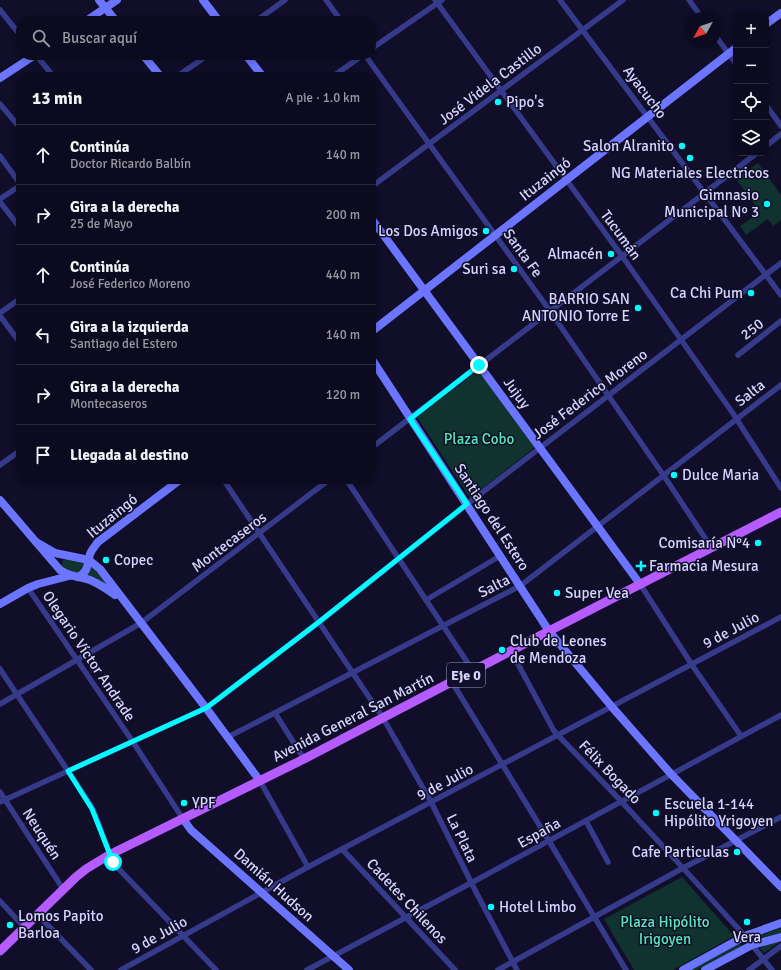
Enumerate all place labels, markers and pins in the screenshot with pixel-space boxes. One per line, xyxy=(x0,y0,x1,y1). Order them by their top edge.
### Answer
place label: Pipo's xyxy=(506,93,544,111)
marker: Pipo's xyxy=(493,97,503,107)
place label: Salon Alranito xyxy=(583,137,674,155)
marker: Salon Alranito xyxy=(677,141,687,151)
marker: NG Materiales Electricos xyxy=(685,153,695,163)
place label: NG Materiales Electricos xyxy=(611,164,770,182)
place label: Gimnasio Municipal Nº 3 xyxy=(664,186,759,221)
marker: Gimnasio Municipal Nº 3 xyxy=(762,199,772,209)
place label: Los Dos Amigos xyxy=(378,222,478,240)
marker: Los Dos Amigos xyxy=(481,226,491,236)
place label: Almacén xyxy=(547,245,603,263)
marker: Almacén xyxy=(606,249,616,259)
place label: Suri sa xyxy=(462,260,506,278)
marker: Suri sa xyxy=(509,264,519,274)
place label: Ca Chi Pum xyxy=(670,284,743,302)
marker: Ca Chi Pum xyxy=(746,288,756,298)
place label: BARRIO SAN ANTONIO Torre E xyxy=(522,290,630,325)
marker: BARRIO SAN ANTONIO Torre E xyxy=(633,303,643,313)
place label: Dulce Maria xyxy=(682,466,759,484)
marker: Dulce Maria xyxy=(669,470,679,480)
place label: Comisaría N°4 xyxy=(658,534,750,552)
marker: Comisaría N°4 xyxy=(753,538,763,548)
place label: Copec xyxy=(114,551,153,569)
marker: Copec xyxy=(101,555,111,565)
place label: Farmacia Mesura xyxy=(649,557,759,575)
marker: Farmacia Mesura xyxy=(636,561,646,571)
place label: Super Vea xyxy=(565,584,629,602)
marker: Super Vea xyxy=(552,588,562,598)
place label: Club de Leones de Mendoza xyxy=(510,632,607,667)
marker: Club de Leones de Mendoza xyxy=(497,645,507,655)
place label: YPF xyxy=(192,794,216,812)
place label: Escuela 1-144 Hipólito Yrigoyen xyxy=(664,795,773,830)
marker: YPF xyxy=(179,798,189,808)
marker: Escuela 1-144 Hipólito Yrigoyen xyxy=(651,808,661,818)
place label: Cafe Particulas xyxy=(632,843,729,861)
marker: Cafe Particulas xyxy=(732,847,742,857)
place label: Hotel Limbo xyxy=(499,898,577,916)
marker: Hotel Limbo xyxy=(486,902,496,912)
place label: Lomos Papito Barloa xyxy=(18,907,104,942)
marker: Vera xyxy=(742,917,752,927)
marker: Lomos Papito Barloa xyxy=(5,920,15,930)
place label: Vera xyxy=(733,928,761,946)

